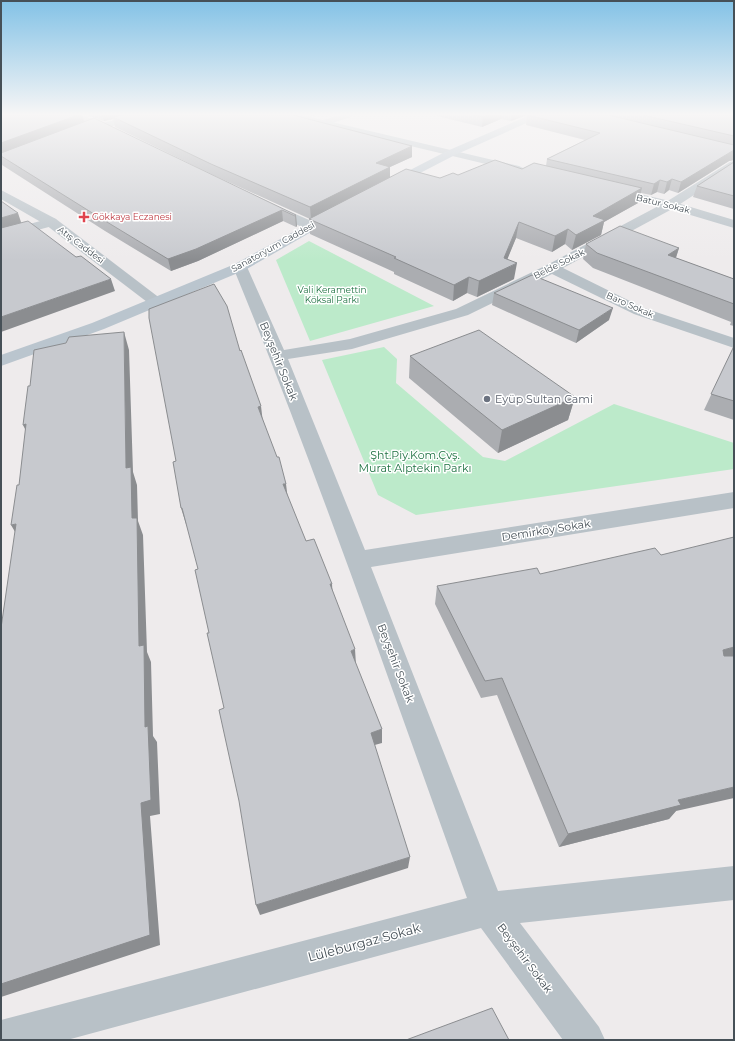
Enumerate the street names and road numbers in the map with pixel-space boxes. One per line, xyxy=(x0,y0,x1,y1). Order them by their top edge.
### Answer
street label: Batur Sokak xyxy=(635,192,692,216)
street label: Sanatoryum Caddesi xyxy=(229,219,316,274)
street label: Atış Caddesi xyxy=(56,224,107,266)
street label: Belde Sokak xyxy=(531,246,587,281)
street label: Baro Sokak xyxy=(605,289,656,320)
street label: Beyşehir Sokak xyxy=(257,320,301,403)
street label: Demirköy Sokak xyxy=(501,516,592,544)
street label: Beyşehir Sokak xyxy=(374,621,418,705)
street label: Lüleburgaz Sokak xyxy=(306,919,422,965)
street label: Beyşehir Sokak xyxy=(494,920,556,996)

